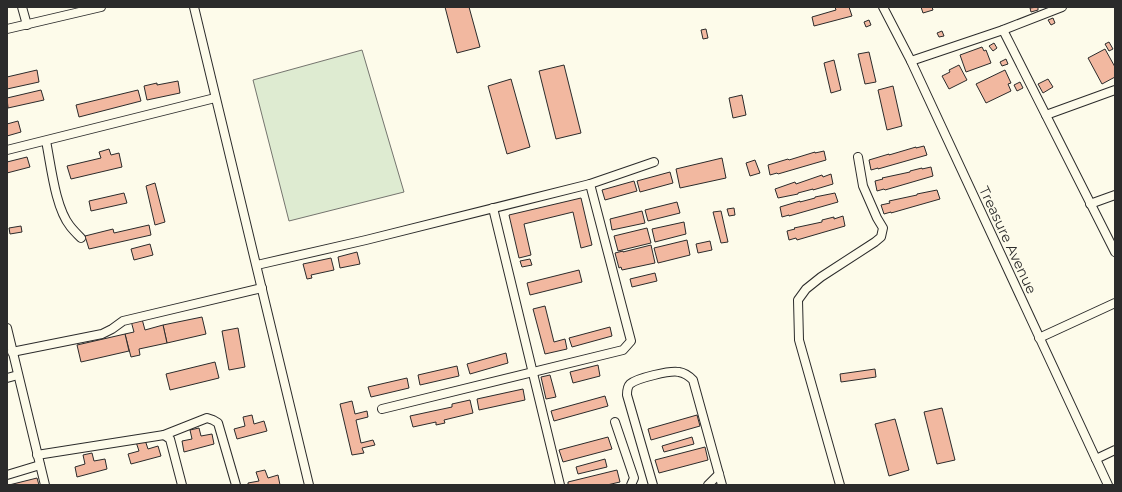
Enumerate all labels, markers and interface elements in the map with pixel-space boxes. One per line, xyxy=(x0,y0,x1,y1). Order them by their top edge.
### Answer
street label: Treasure Avenue xyxy=(975,183,1041,297)

